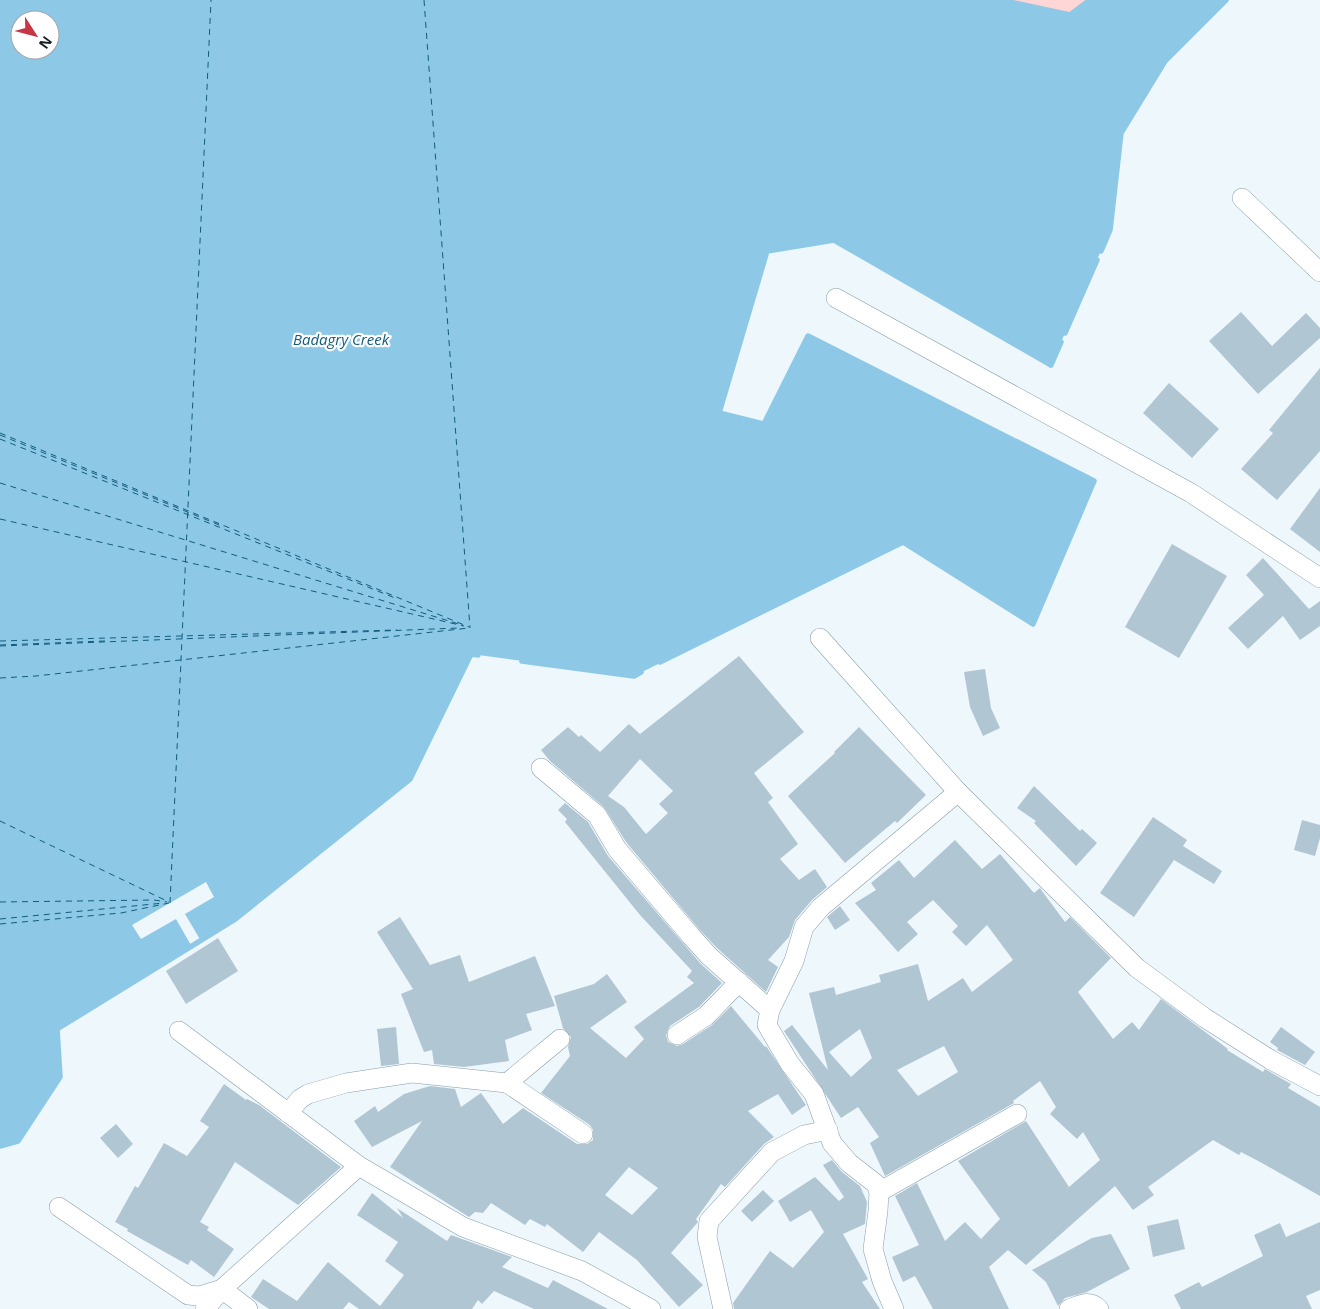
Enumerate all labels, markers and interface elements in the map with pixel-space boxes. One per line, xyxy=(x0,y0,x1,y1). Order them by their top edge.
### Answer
north arrow xyxy=(10,10,60,60)
text: N xyxy=(35,33,57,53)
water label: Badagry Creek xyxy=(293,329,390,349)

